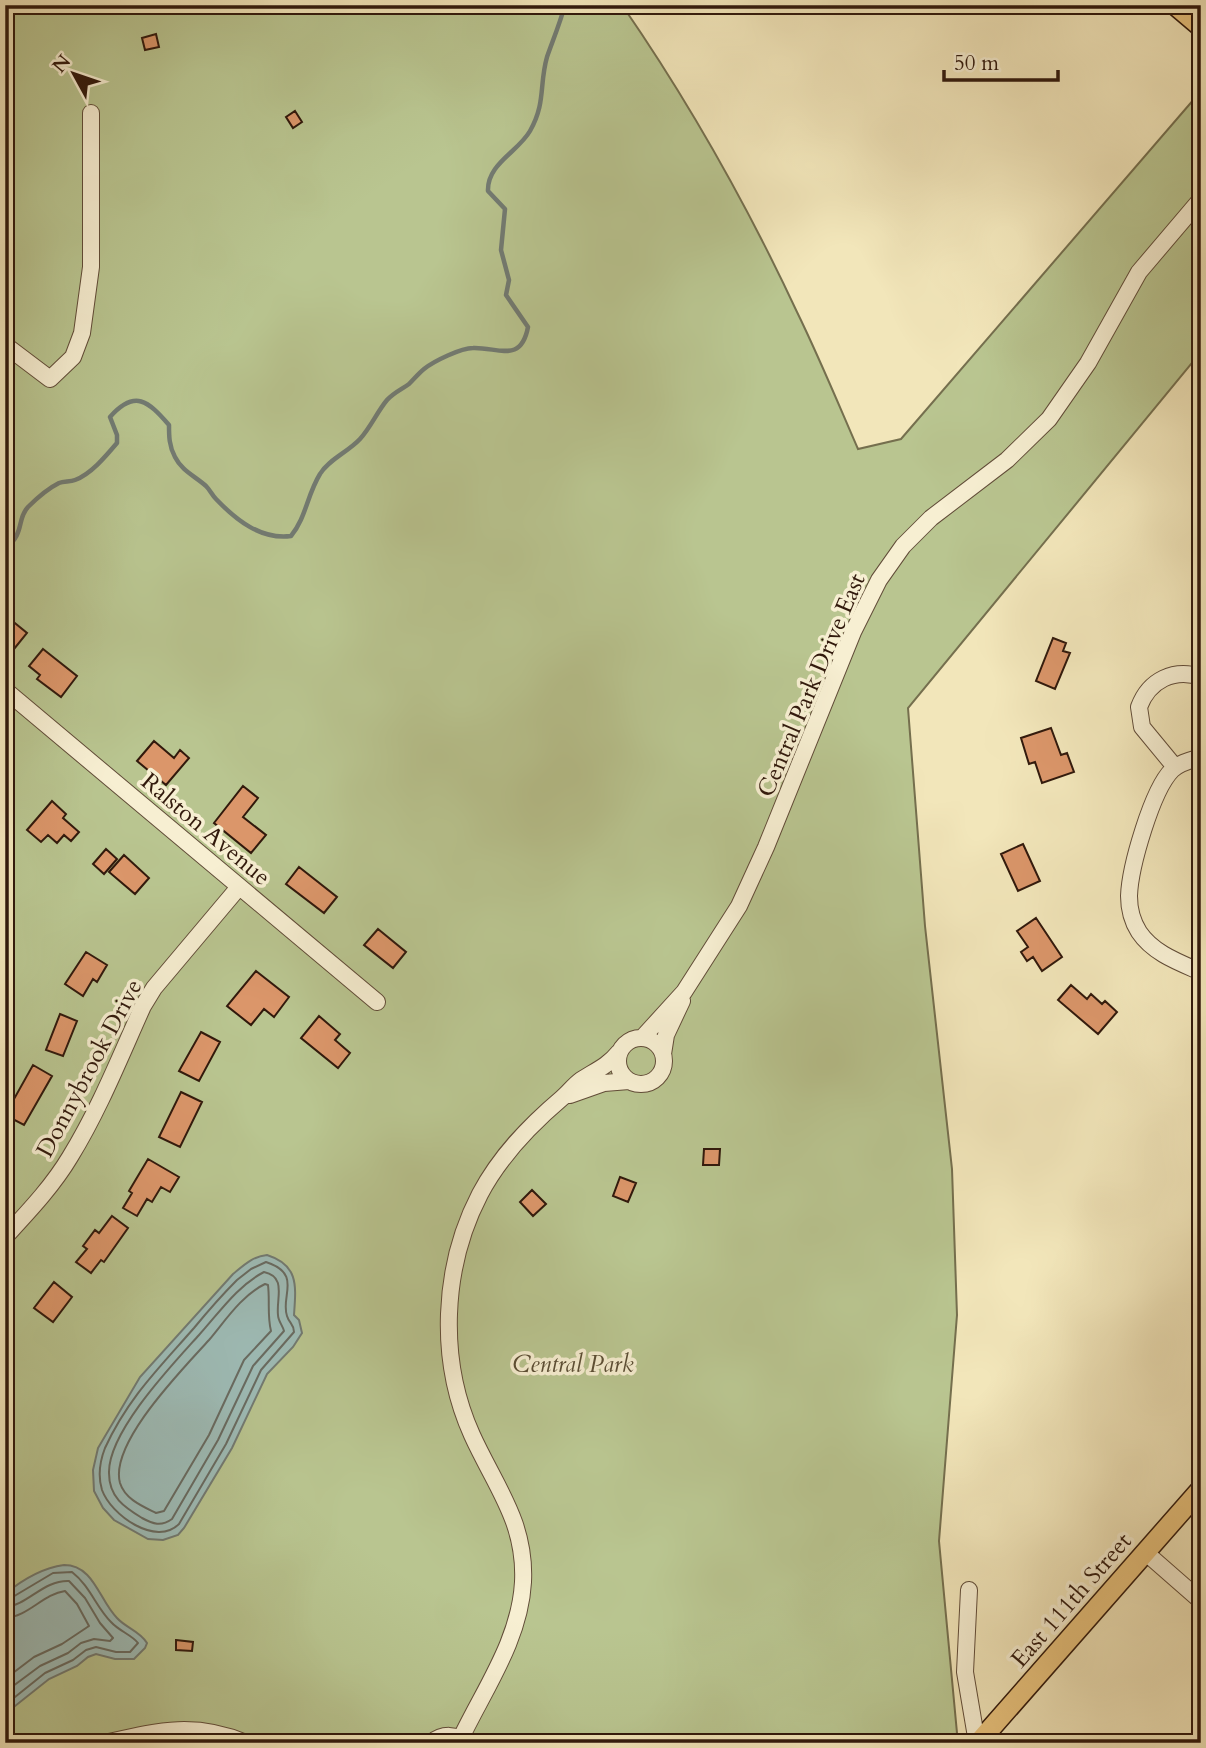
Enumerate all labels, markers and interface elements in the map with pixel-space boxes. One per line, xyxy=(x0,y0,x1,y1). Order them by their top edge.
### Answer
north arrow xyxy=(38,38,108,108)
scale bar xyxy=(944,38,1057,82)
text: N xyxy=(46,49,77,78)
text: 50 m xyxy=(954,49,999,78)
street label: Central Park Drive East xyxy=(749,568,874,802)
street label: Ralston Avenue xyxy=(134,765,277,893)
street label: Donnybrook Drive xyxy=(29,973,150,1163)
park label: Central Park xyxy=(512,1348,634,1381)
street label: East 111th Street xyxy=(1003,1525,1140,1675)

